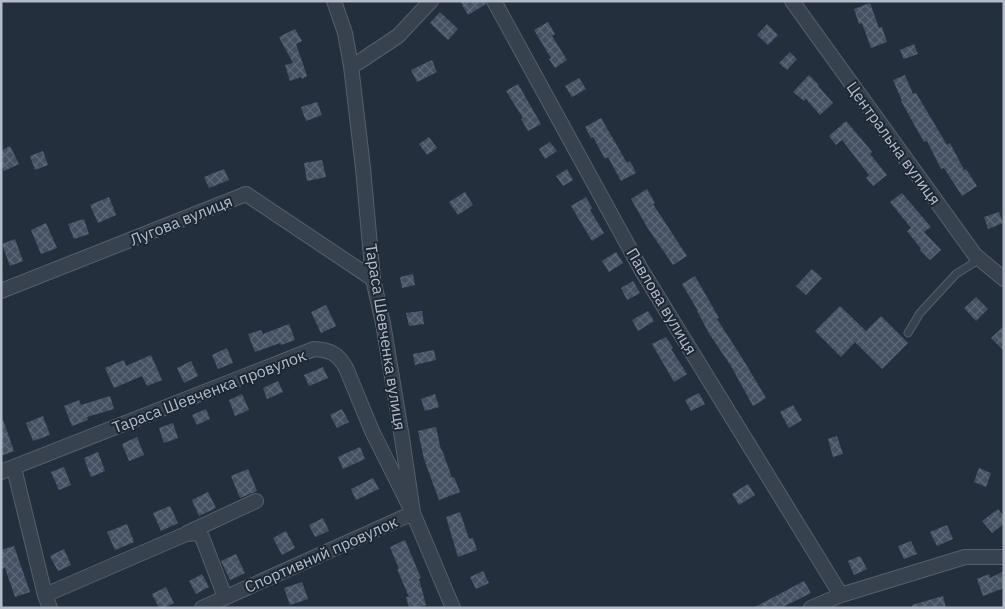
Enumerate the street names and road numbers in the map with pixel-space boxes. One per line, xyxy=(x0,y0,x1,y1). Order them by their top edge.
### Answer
street label: Центральна вулиця xyxy=(843,77,945,209)
street label: Лугова вулиця xyxy=(127,190,235,250)
street label: Тараса Шевченка вулиця xyxy=(361,242,411,432)
street label: Павлова вулиця xyxy=(622,244,702,358)
street label: Тараса Шевченка провулок xyxy=(109,345,309,437)
street label: Спортивний провулок xyxy=(241,511,401,597)

